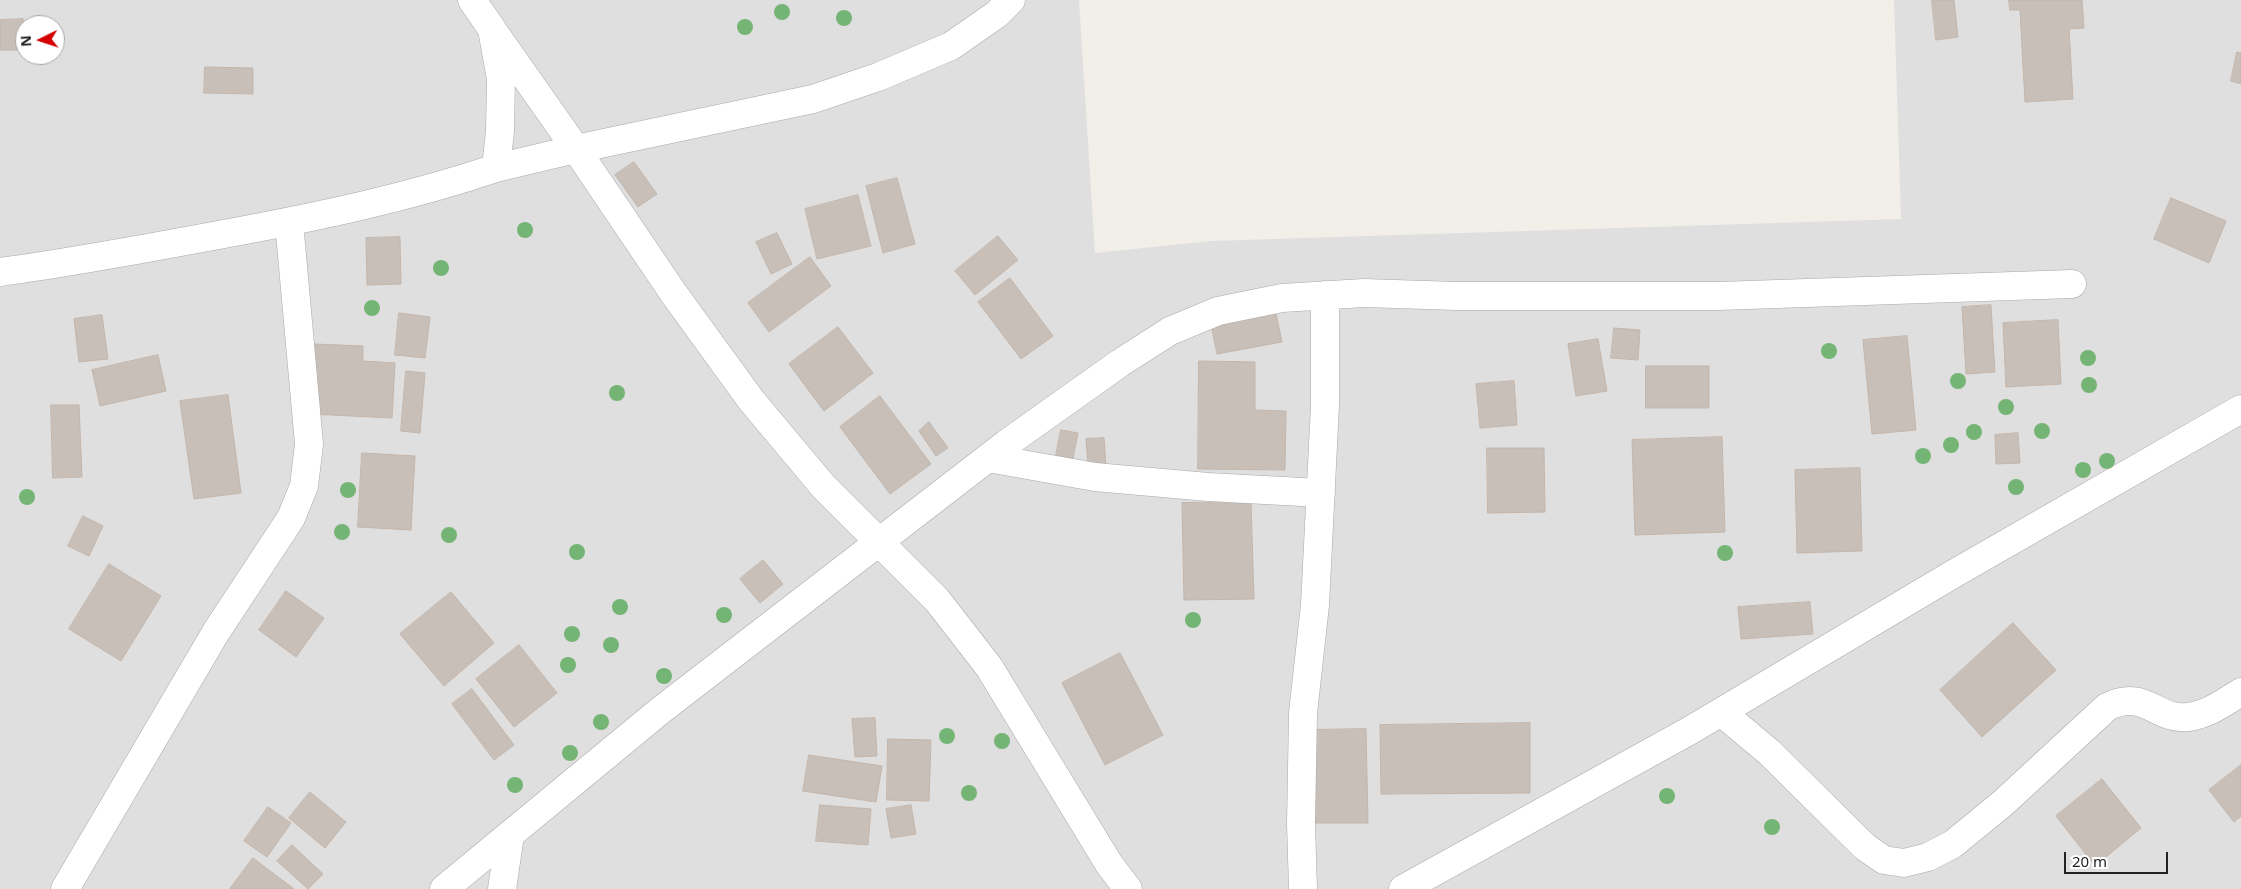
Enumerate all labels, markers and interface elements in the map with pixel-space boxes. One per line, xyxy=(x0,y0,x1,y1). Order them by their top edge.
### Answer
north arrow xyxy=(15,15,65,65)
text: N xyxy=(16,35,35,47)
scale bar xyxy=(2066,842,2170,874)
text: 20 m xyxy=(2072,851,2107,871)

